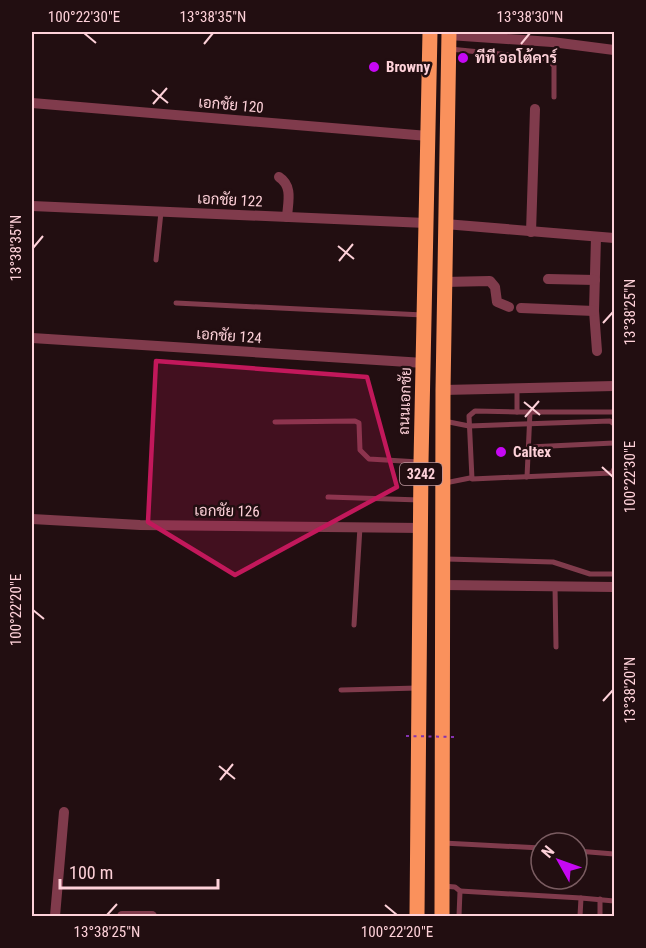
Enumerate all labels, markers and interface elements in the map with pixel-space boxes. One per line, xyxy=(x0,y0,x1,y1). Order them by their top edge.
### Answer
text: 100°22'30"E xyxy=(48,8,120,26)
text: 13°38'35"N xyxy=(180,8,246,26)
text: 13°38'30"N xyxy=(497,8,563,26)
place label: ทีที ออโต้คาร์ xyxy=(475,47,558,67)
marker: ทีที ออโต้คาร์ xyxy=(456,51,470,65)
place label: Browny xyxy=(386,58,430,76)
marker: Browny xyxy=(367,60,381,74)
street label: เอกชัย 120 xyxy=(198,93,264,117)
street label: เอกชัย 122 xyxy=(197,189,263,211)
text: 13°38'35"N xyxy=(7,215,25,281)
text: 13°38'25"N xyxy=(621,279,639,345)
street label: เอกชัย 124 xyxy=(196,325,262,347)
street label: ถนนเอกชัย xyxy=(395,367,415,435)
text: 100°22'30"E xyxy=(621,441,639,513)
place label: Caltex xyxy=(513,443,551,461)
marker: Caltex xyxy=(494,445,508,459)
road number: 3242 xyxy=(400,463,442,485)
street label: เอกชัย 126 xyxy=(194,501,260,521)
text: 100°22'20"E xyxy=(7,574,25,646)
text: 13°38'20"N xyxy=(621,657,639,723)
north arrow xyxy=(529,831,589,891)
text: N xyxy=(537,842,558,862)
scale bar xyxy=(60,852,218,890)
text: 100 m xyxy=(69,862,113,883)
text: 13°38'25"N xyxy=(74,923,140,941)
text: 100°22'20"E xyxy=(361,923,433,941)

